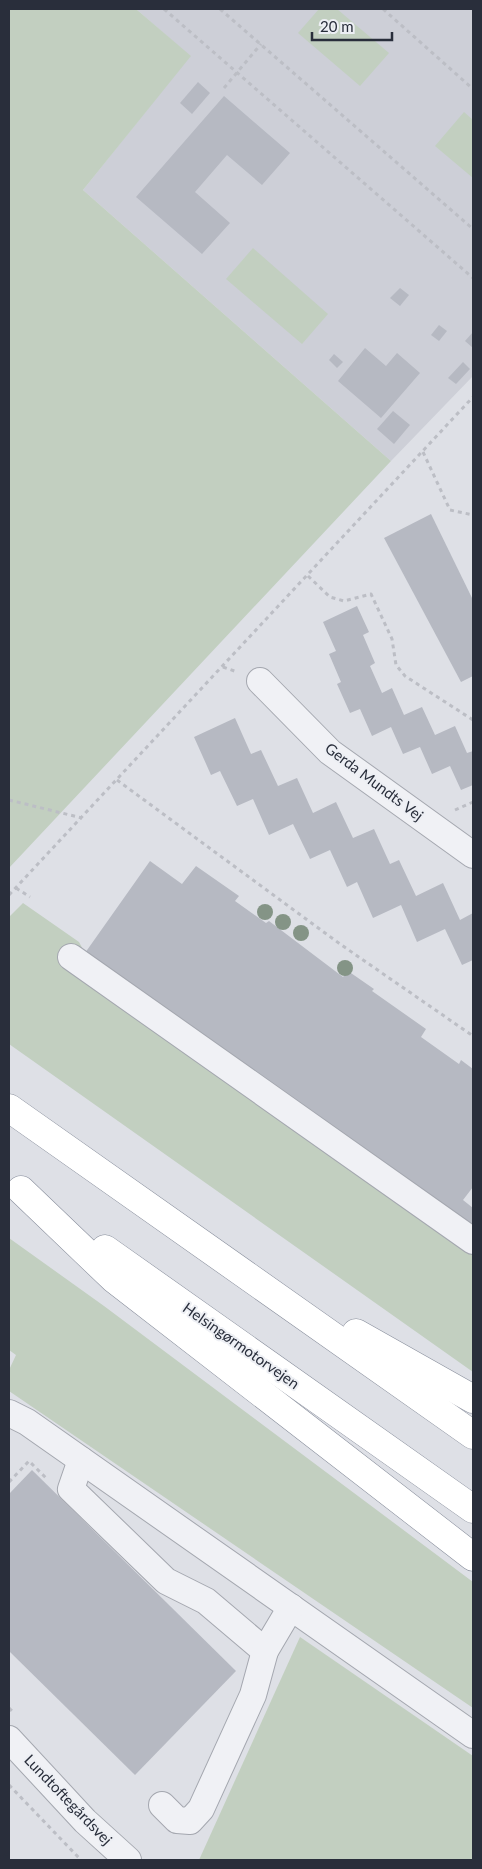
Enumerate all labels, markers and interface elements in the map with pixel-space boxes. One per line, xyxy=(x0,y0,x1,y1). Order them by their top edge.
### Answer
scale bar xyxy=(312,10,392,42)
text: 20 m xyxy=(320,17,354,35)
street label: Gerda Mundts Vej xyxy=(322,738,427,824)
street label: Helsingørmotorvejen xyxy=(180,1298,303,1392)
street label: Lundtoftegårdsvej xyxy=(21,1750,116,1848)

